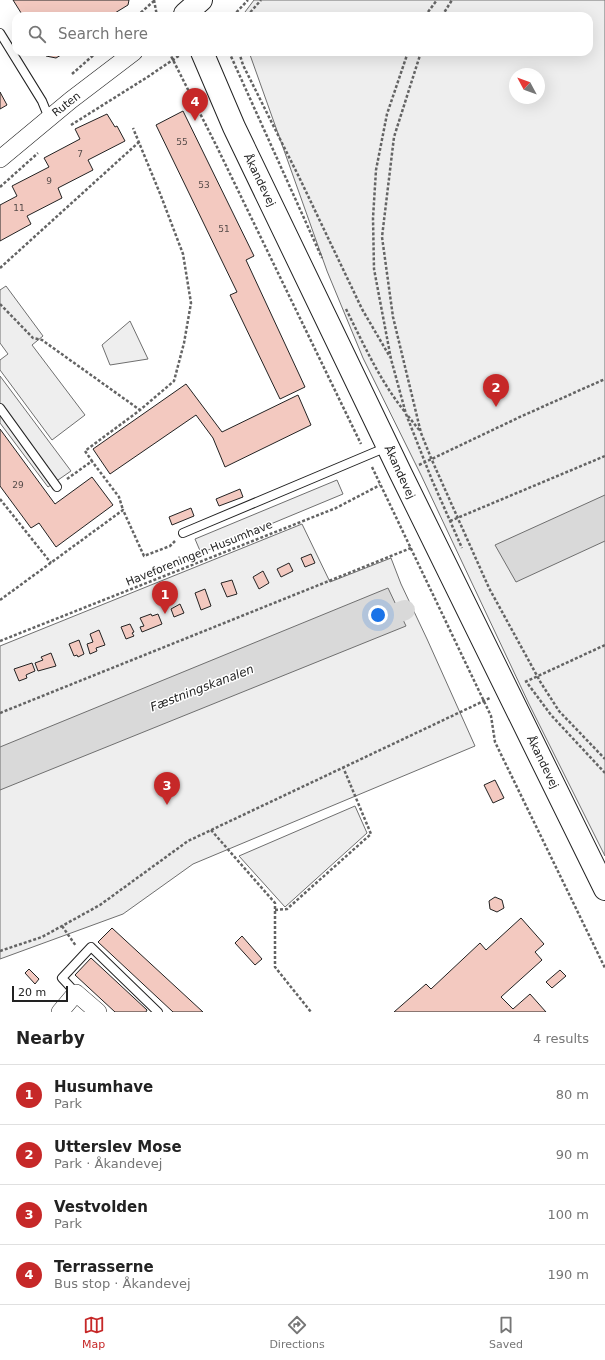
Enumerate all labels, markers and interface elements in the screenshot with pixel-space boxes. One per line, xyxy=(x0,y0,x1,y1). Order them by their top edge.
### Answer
search box xyxy=(12,12,593,56)
icon: search xyxy=(26,23,48,45)
text: Search here xyxy=(58,25,148,43)
north arrow xyxy=(509,68,545,104)
pin: 4 xyxy=(182,88,208,121)
street label: Ruten xyxy=(50,89,83,119)
house number: 55 xyxy=(176,137,188,147)
house number: 7 xyxy=(77,149,83,159)
street label: Åkandevej xyxy=(241,152,278,209)
house number: 9 xyxy=(46,176,52,186)
house number: 53 xyxy=(198,180,210,190)
house number: 11 xyxy=(13,203,25,213)
house number: 51 xyxy=(218,224,230,234)
pin: 2 xyxy=(483,374,509,407)
street label: Åkandevej xyxy=(382,443,418,501)
house number: 29 xyxy=(12,480,24,490)
street label: Haveforeningen Husumhave xyxy=(124,518,275,589)
pin: 1 xyxy=(152,581,178,614)
your location xyxy=(368,605,388,625)
water label: Fæstningskanalen xyxy=(148,662,256,714)
street label: Åkandevej xyxy=(524,734,561,791)
pin: 3 xyxy=(154,772,180,805)
scale bar xyxy=(12,984,68,1003)
text: 20 m xyxy=(18,986,46,999)
text: Nearby xyxy=(16,1028,85,1048)
text: 4 results xyxy=(533,1031,589,1046)
text: Husumhave xyxy=(54,1078,153,1096)
text: 1 xyxy=(24,1087,34,1102)
text: 80 m xyxy=(556,1087,589,1102)
text: Park xyxy=(54,1096,82,1111)
text: Utterslev Mose xyxy=(54,1138,182,1156)
text: 2 xyxy=(24,1147,34,1162)
text: 90 m xyxy=(556,1147,589,1162)
text: Park · Åkandevej xyxy=(54,1156,162,1171)
text: Vestvolden xyxy=(54,1198,148,1216)
text: 3 xyxy=(24,1207,34,1222)
text: 100 m xyxy=(547,1207,589,1222)
text: Park xyxy=(54,1216,82,1231)
text: Terrasserne xyxy=(54,1258,154,1276)
text: 4 xyxy=(24,1267,34,1282)
text: 190 m xyxy=(547,1267,589,1282)
text: Bus stop · Åkandevej xyxy=(54,1276,191,1291)
tab: Map xyxy=(82,1314,105,1351)
tab: Directions xyxy=(269,1314,325,1351)
tab: Saved xyxy=(489,1314,523,1351)

